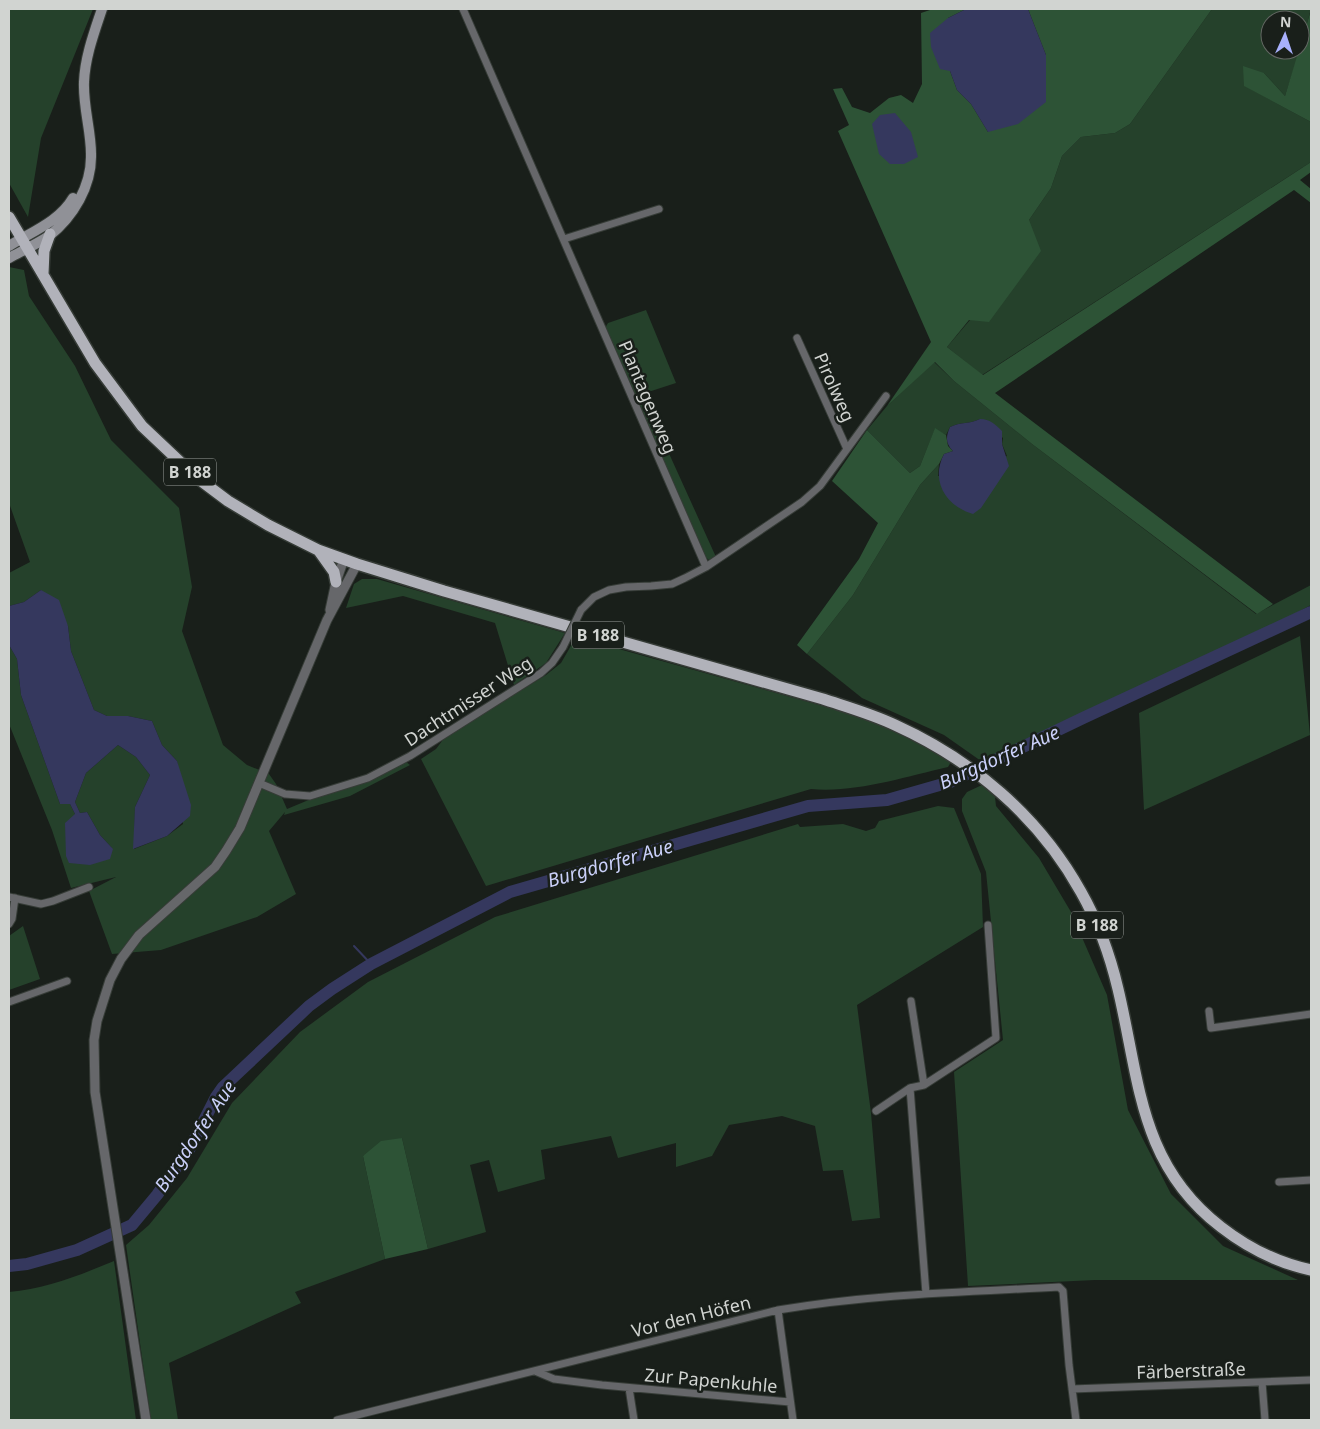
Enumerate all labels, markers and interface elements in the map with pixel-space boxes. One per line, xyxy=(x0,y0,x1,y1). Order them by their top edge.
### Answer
north arrow xyxy=(1260,10,1310,60)
text: N xyxy=(1280,12,1292,31)
street label: Plantagenweg xyxy=(613,337,683,457)
street label: Pirolweg xyxy=(809,349,861,425)
road number: B 188 xyxy=(164,458,216,486)
road number: B 188 xyxy=(572,622,624,648)
street label: Dachtmisser Weg xyxy=(399,651,537,751)
water label: Burgdorfer Aue xyxy=(935,719,1063,795)
water label: Burgdorfer Aue xyxy=(544,833,676,893)
road number: B 188 xyxy=(1071,912,1123,938)
water label: Burgdorfer Aue xyxy=(148,1075,242,1197)
street label: Vor den Höfen xyxy=(629,1290,753,1342)
street label: Färberstraße xyxy=(1136,1356,1246,1384)
street label: Zur Papenkuhle xyxy=(643,1362,779,1398)

